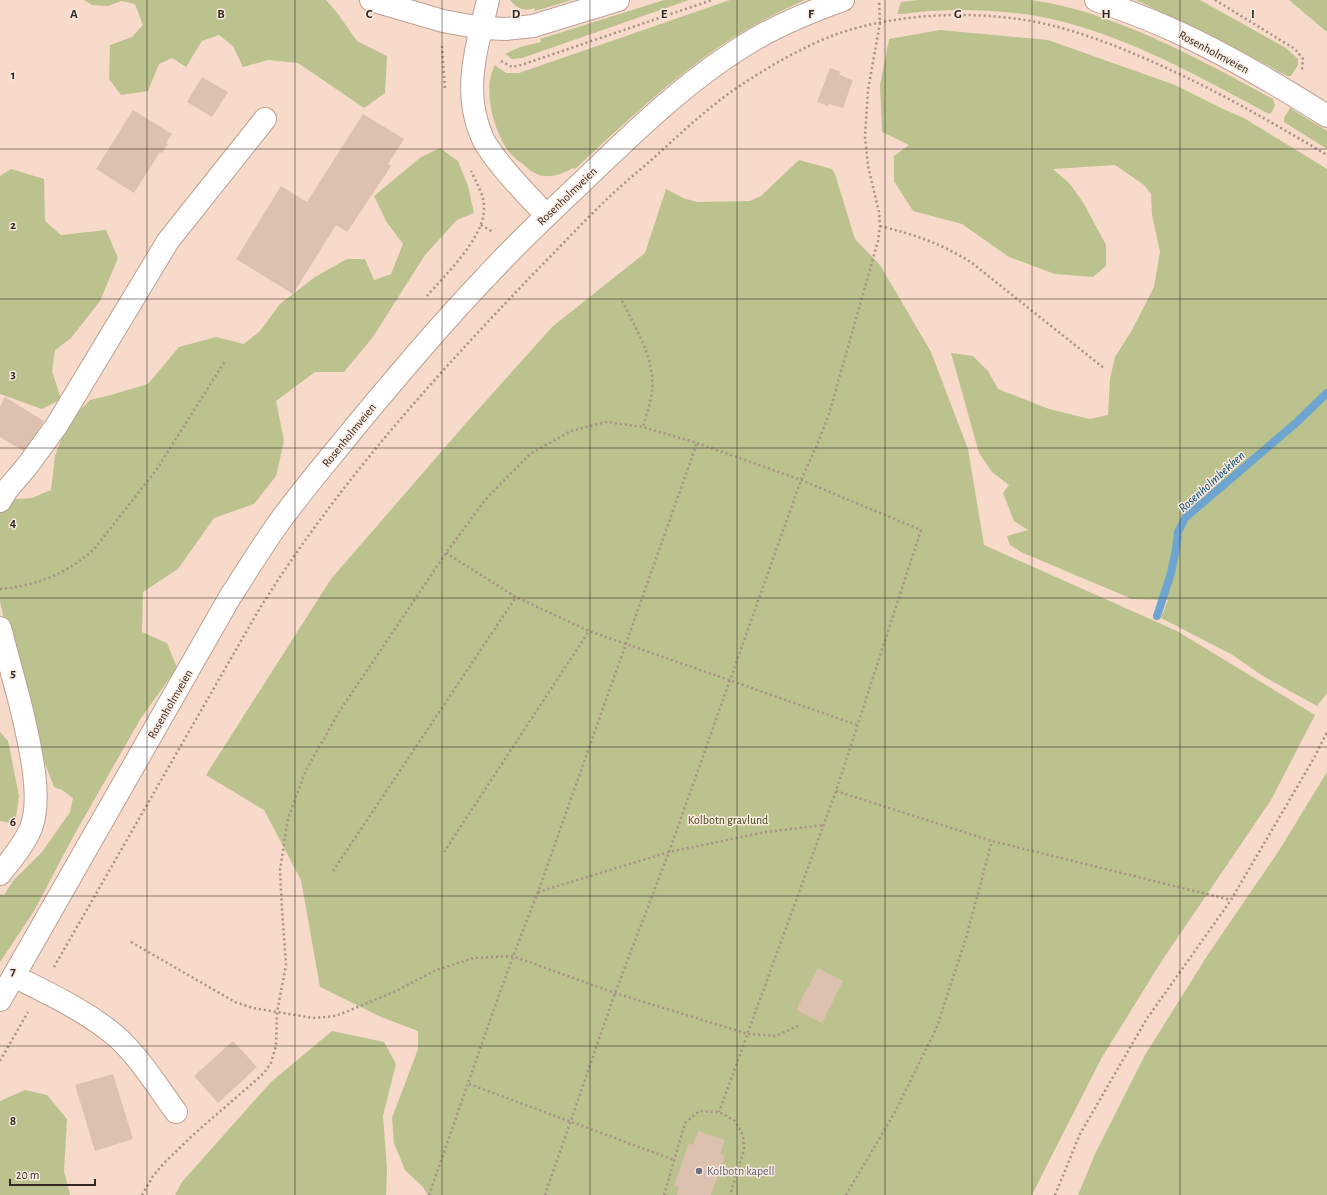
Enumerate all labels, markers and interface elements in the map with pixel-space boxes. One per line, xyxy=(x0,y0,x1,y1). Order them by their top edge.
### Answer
text: A xyxy=(70,8,78,21)
text: B xyxy=(217,8,225,21)
text: C xyxy=(366,8,373,21)
text: D xyxy=(512,8,521,21)
text: E xyxy=(661,8,668,21)
text: F xyxy=(808,8,815,21)
text: G xyxy=(954,8,962,21)
text: H xyxy=(1101,8,1111,21)
text: I xyxy=(1251,8,1255,21)
street label: Rosenholmveien xyxy=(1177,28,1251,76)
text: 1 xyxy=(11,69,15,82)
street label: Rosenholmveien xyxy=(535,165,599,227)
text: 2 xyxy=(10,219,16,232)
text: 3 xyxy=(10,368,16,381)
street label: Rosenholmveien xyxy=(320,401,378,469)
water label: Rosenholmbekken xyxy=(1176,449,1248,515)
text: 4 xyxy=(10,517,17,530)
text: 5 xyxy=(10,667,16,680)
street label: Rosenholmveien xyxy=(145,667,195,741)
park label: Kolbotn gravlund xyxy=(688,814,768,826)
text: 6 xyxy=(10,816,16,829)
text: 7 xyxy=(10,965,16,978)
text: 8 xyxy=(10,1115,16,1128)
scale bar xyxy=(10,1161,95,1187)
place label: Kolbotn kapell xyxy=(707,1165,775,1177)
marker: Kolbotn kapell xyxy=(694,1166,704,1176)
text: 20 m xyxy=(16,1169,39,1181)

